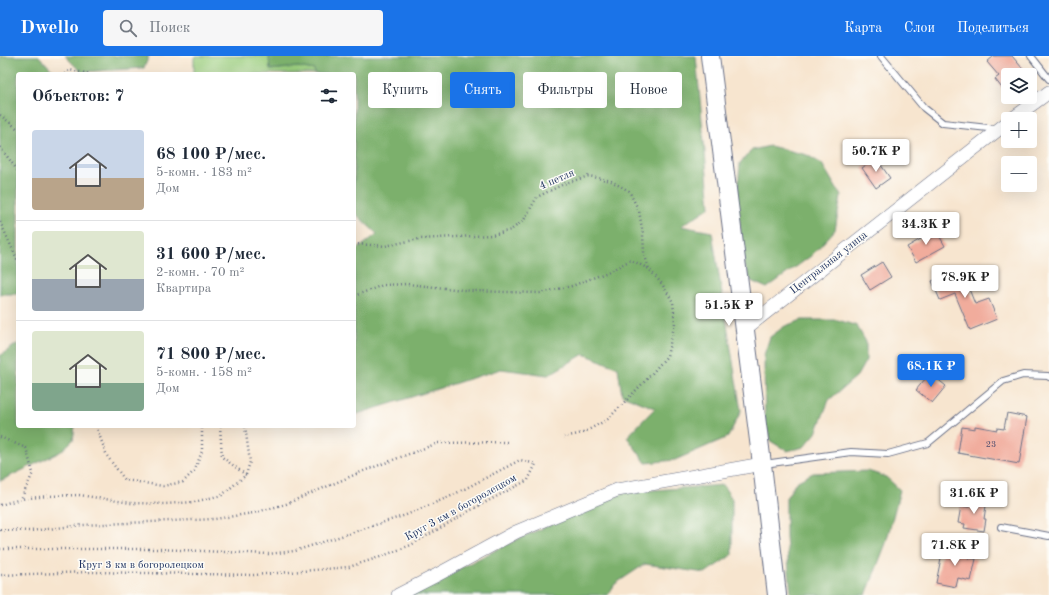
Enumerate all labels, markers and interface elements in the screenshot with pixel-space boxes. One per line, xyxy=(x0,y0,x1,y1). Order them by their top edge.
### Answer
search box xyxy=(103,10,383,46)
icon: search xyxy=(117,17,139,39)
text: Dwello xyxy=(20,19,79,38)
text: Поиск xyxy=(149,21,190,36)
text: Карта xyxy=(844,21,882,35)
text: Слои xyxy=(904,21,935,35)
text: Поделиться xyxy=(957,21,1029,35)
map controls xyxy=(1001,68,1037,192)
button: layers xyxy=(1001,68,1037,104)
chip: Купить xyxy=(368,72,442,108)
chip: Снять xyxy=(450,72,515,108)
chip: Фильтры xyxy=(523,72,607,108)
chip: Новое xyxy=(615,72,682,108)
icon: filters xyxy=(318,85,340,107)
text: Объектов: 7 xyxy=(32,88,124,105)
button: + xyxy=(1001,112,1037,148)
pin: 50.7K ₽ xyxy=(839,139,913,173)
text: 50.7K ₽ xyxy=(851,145,901,158)
icon: home xyxy=(64,146,112,194)
text: 68 100 ₽/мес. xyxy=(156,146,266,163)
button: − xyxy=(1001,156,1037,192)
text: 5-комн. · 183 m² xyxy=(156,166,252,179)
street label: 4 петля xyxy=(538,168,576,192)
text: Дом xyxy=(156,182,180,195)
pin: 34.3K ₽ xyxy=(889,212,963,246)
text: 34.3K ₽ xyxy=(901,218,951,231)
street label: Центральная улица xyxy=(788,229,870,296)
text: 31 600 ₽/мес. xyxy=(156,246,266,263)
icon: home xyxy=(64,247,112,295)
pin: 78.9K ₽ xyxy=(928,265,1002,299)
text: 2-комн. · 70 m² xyxy=(156,266,244,279)
text: 78.9K ₽ xyxy=(940,271,990,284)
text: Квартира xyxy=(156,282,211,295)
pin: 51.5K ₽ xyxy=(692,293,766,327)
text: 51.5K ₽ xyxy=(704,299,754,312)
text: 71 800 ₽/мес. xyxy=(156,346,266,363)
icon: home xyxy=(64,347,112,395)
pin: 68.1K ₽ xyxy=(894,354,968,388)
text: 68.1K ₽ xyxy=(906,360,956,373)
text: 5-комн. · 158 m² xyxy=(156,366,252,379)
text: Дом xyxy=(156,382,180,395)
house number: 23 xyxy=(986,440,996,449)
street label: Круг 3 км в богоролецком xyxy=(403,473,519,543)
pin: 31.6K ₽ xyxy=(937,481,1011,515)
text: 31.6K ₽ xyxy=(949,487,999,500)
pin: 71.8K ₽ xyxy=(918,533,992,567)
text: 71.8K ₽ xyxy=(930,539,980,552)
street label: Круг 3 км в богоролецком xyxy=(78,560,204,571)

